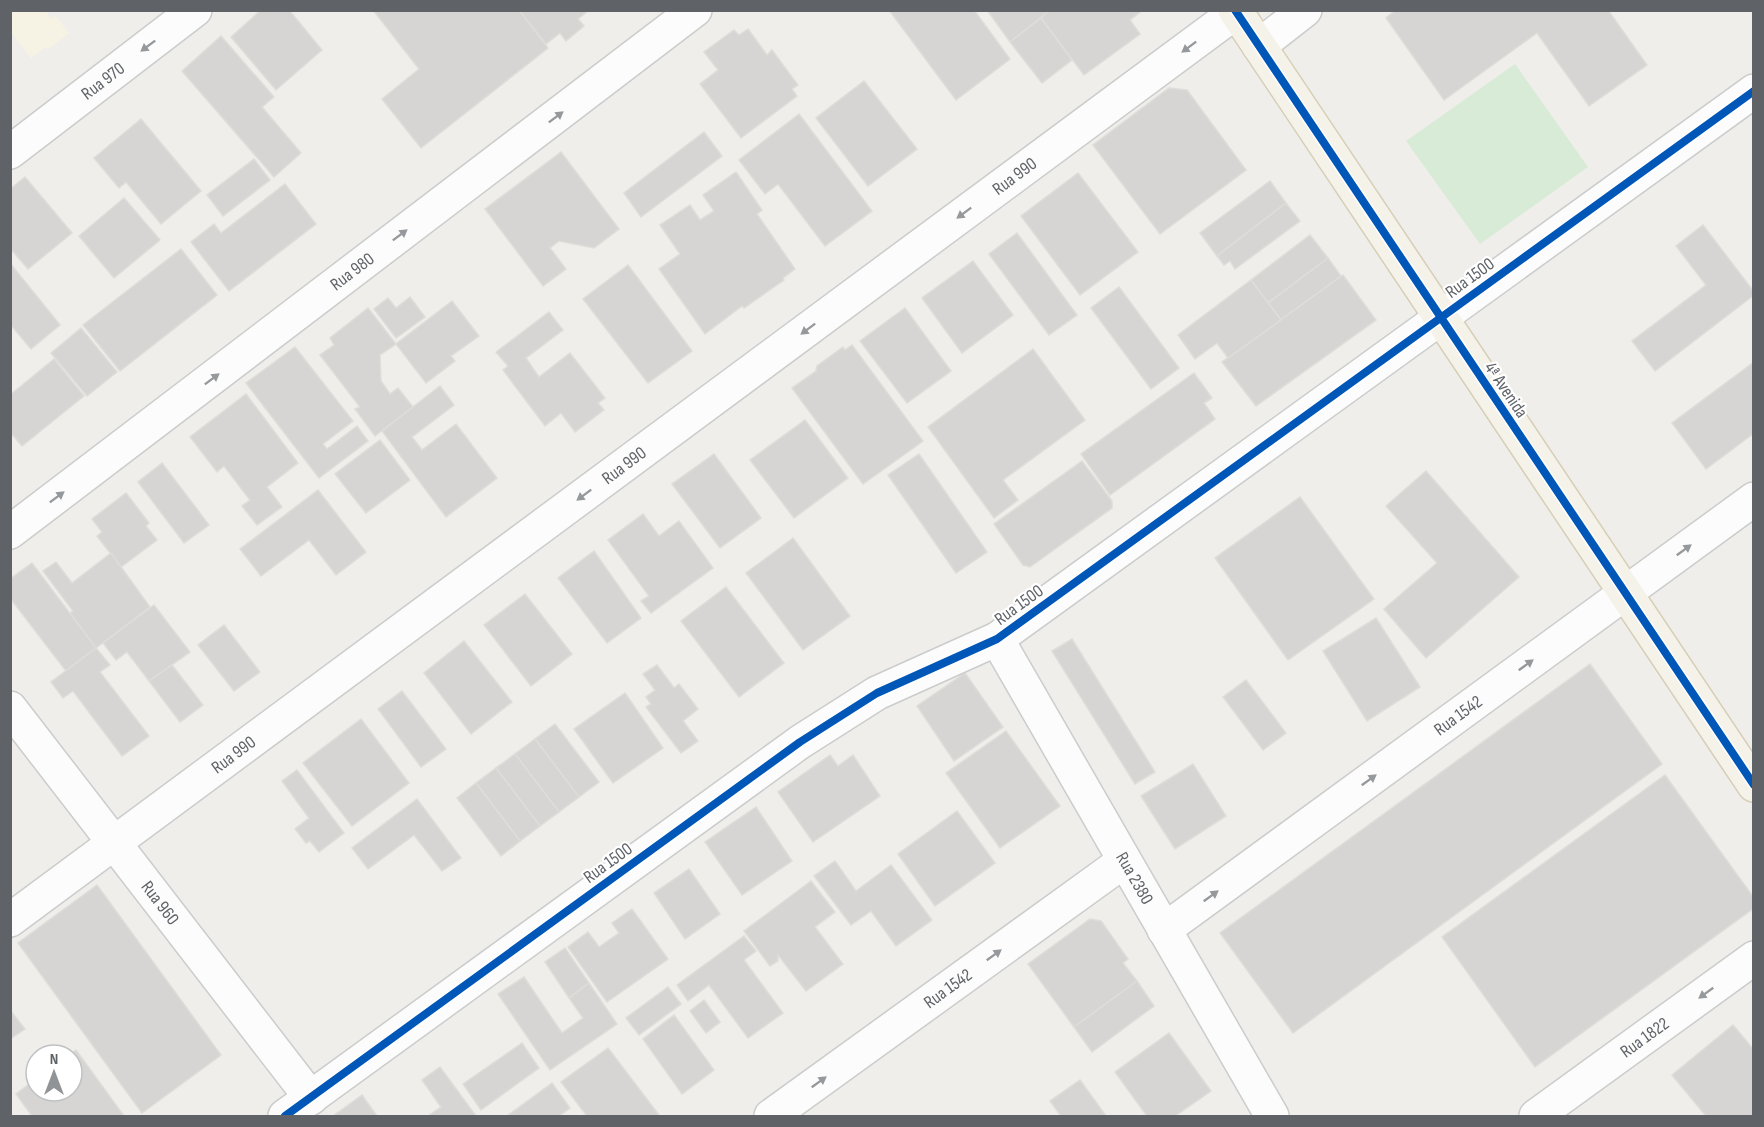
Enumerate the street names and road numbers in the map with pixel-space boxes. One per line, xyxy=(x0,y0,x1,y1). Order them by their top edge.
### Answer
street label: Rua 970 xyxy=(77,58,129,104)
street label: Rua 990 xyxy=(988,153,1041,199)
street label: Rua 980 xyxy=(326,248,378,295)
street label: Rua 1500 xyxy=(1441,253,1499,303)
street label: 4ª Avenida xyxy=(1480,358,1532,422)
street label: Rua 990 xyxy=(598,442,650,489)
street label: Rua 1500 xyxy=(990,580,1048,630)
street label: Rua 1542 xyxy=(1430,691,1486,740)
street label: Rua 990 xyxy=(207,731,260,778)
street label: Rua 1500 xyxy=(579,838,637,888)
street label: Rua 2380 xyxy=(1112,848,1158,908)
street label: Rua 960 xyxy=(137,877,184,929)
street label: Rua 1542 xyxy=(920,964,976,1013)
street label: Rua 1822 xyxy=(1616,1013,1673,1062)

